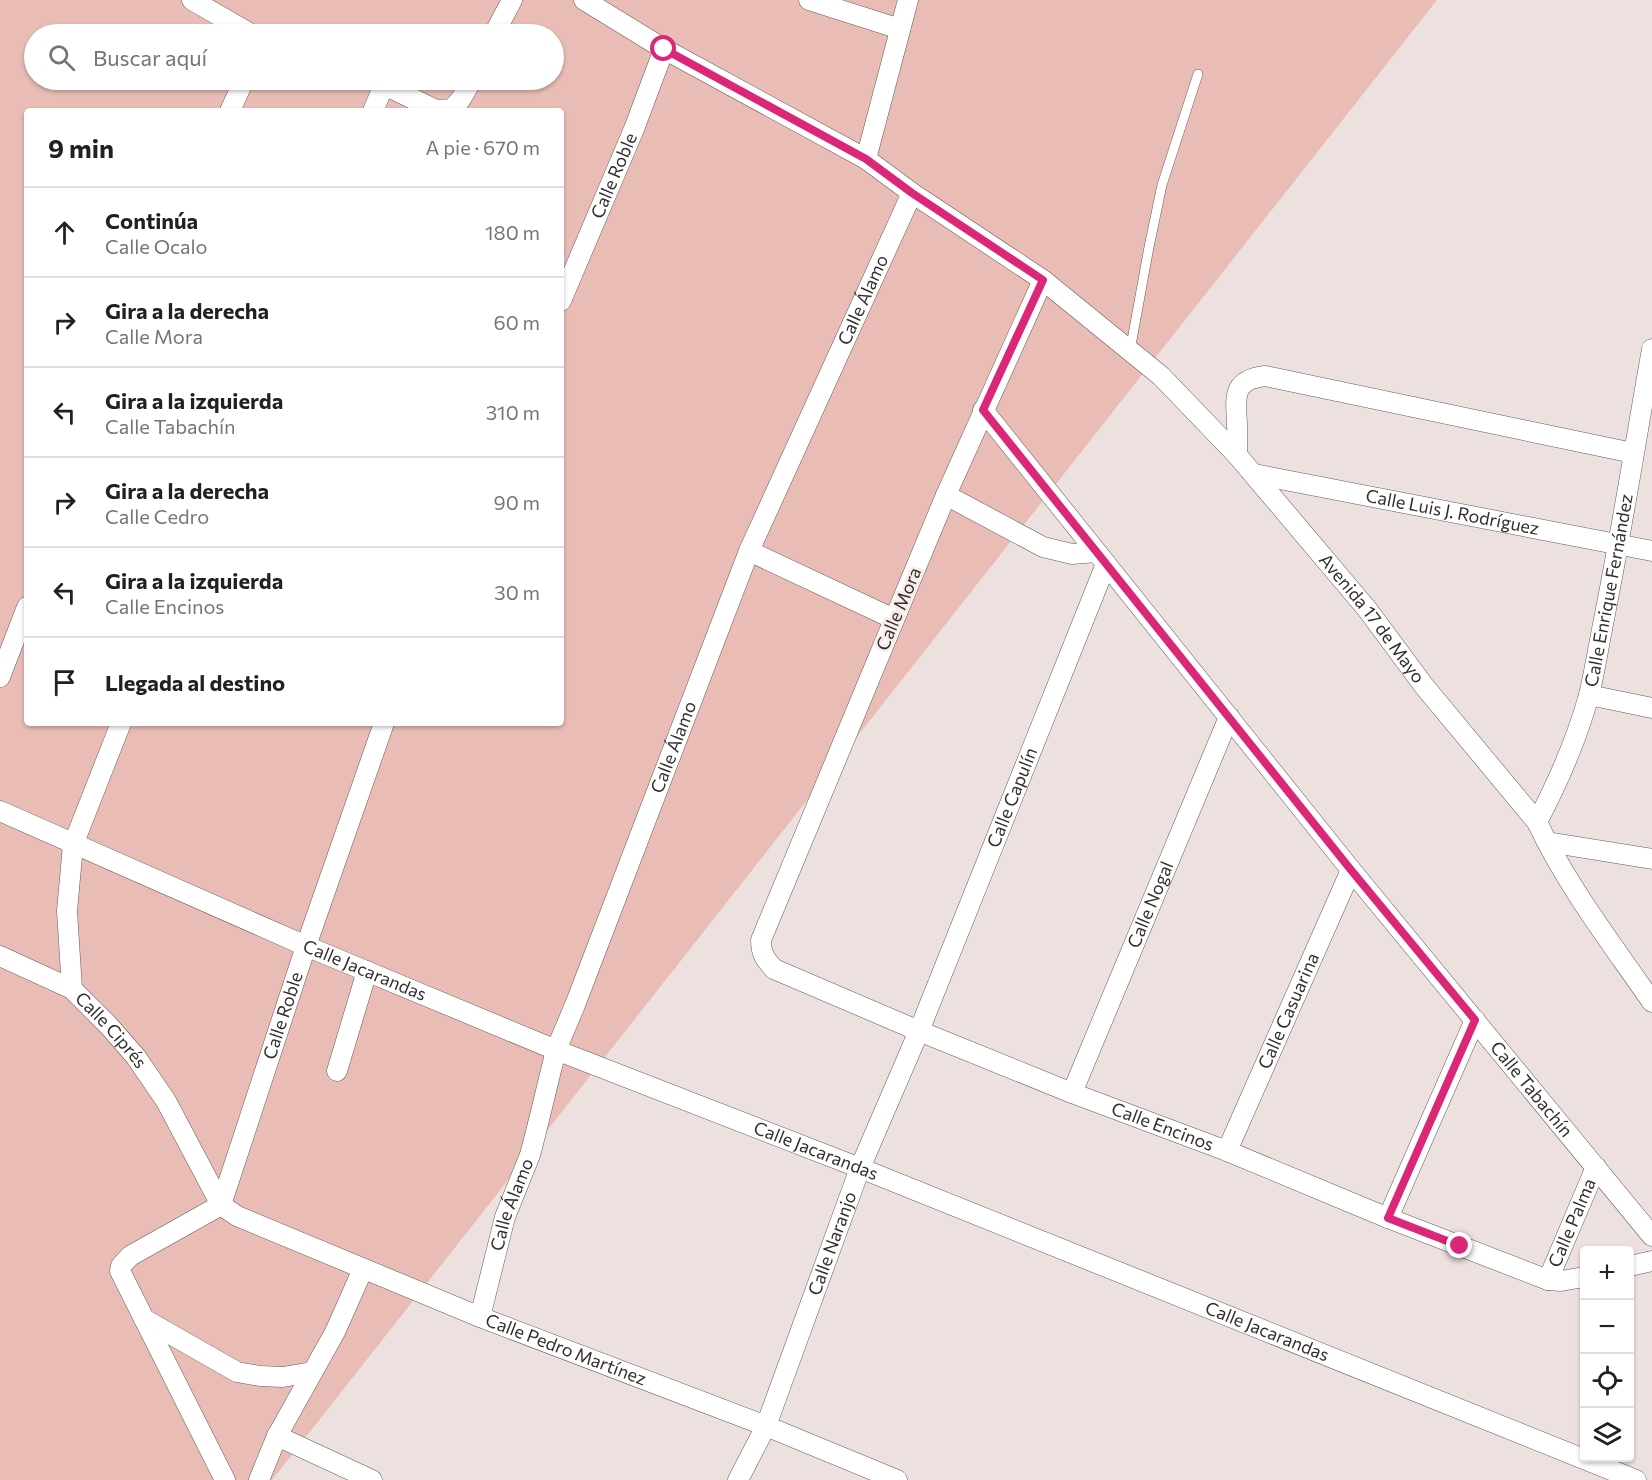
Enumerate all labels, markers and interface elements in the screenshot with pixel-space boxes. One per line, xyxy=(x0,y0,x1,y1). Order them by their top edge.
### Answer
search box xyxy=(24,24,564,90)
route start xyxy=(650,35,676,61)
icon: search xyxy=(45,41,78,74)
text: Buscar aquí xyxy=(93,44,207,71)
street label: Calle Roble xyxy=(585,129,641,222)
text: 9 min xyxy=(48,132,114,163)
text: A pie · 670 m xyxy=(426,135,540,159)
text: Continúa xyxy=(105,207,198,234)
icon: ahead xyxy=(48,216,81,249)
text: 180 m xyxy=(485,220,540,244)
text: Calle Ocalo xyxy=(105,234,207,258)
street label: Calle Álamo xyxy=(832,251,892,348)
text: Gira a la derecha xyxy=(105,297,269,324)
icon: right xyxy=(48,306,81,339)
text: 60 m xyxy=(494,310,540,334)
text: Calle Mora xyxy=(105,324,203,348)
text: Gira a la izquierda xyxy=(105,387,283,414)
icon: left xyxy=(48,396,81,429)
text: 310 m xyxy=(486,400,540,424)
text: Calle Tabachín xyxy=(105,414,236,438)
text: Gira a la derecha xyxy=(105,477,269,504)
street label: Calle Luis J. Rodríguez xyxy=(1364,484,1541,539)
icon: right xyxy=(48,486,81,519)
text: 90 m xyxy=(494,490,540,514)
street label: Calle Enrique Fernández xyxy=(1579,492,1637,689)
text: Calle Cedro xyxy=(105,504,209,528)
street label: Avenida 17 de Mayo xyxy=(1315,549,1430,687)
street label: Calle Mora xyxy=(871,564,925,654)
text: Gira a la izquierda xyxy=(105,567,283,594)
icon: left xyxy=(48,576,81,609)
text: 30 m xyxy=(494,580,540,604)
text: Calle Encinos xyxy=(105,594,224,618)
icon: arrive xyxy=(48,666,81,699)
text: Llegada al destino xyxy=(105,669,285,696)
street label: Calle Álamo xyxy=(645,698,700,796)
street label: Calle Capulín xyxy=(982,744,1041,850)
street label: Calle Nogal xyxy=(1122,858,1178,951)
street label: Calle Jacarandas xyxy=(300,934,430,1005)
street label: Calle Casuarina xyxy=(1253,949,1323,1072)
street label: Calle Roble xyxy=(258,969,307,1062)
street label: Calle Ciprés xyxy=(71,987,152,1072)
street label: Calle Tabachín xyxy=(1486,1036,1578,1141)
street label: Calle Encinos xyxy=(1109,1097,1217,1155)
street label: Calle Jacarandas xyxy=(751,1116,882,1184)
street label: Calle Álamo xyxy=(485,1155,538,1253)
street label: Calle Palma xyxy=(1543,1175,1600,1270)
street label: Calle Naranjo xyxy=(803,1188,861,1298)
route end xyxy=(1446,1232,1472,1258)
map controls xyxy=(1580,1246,1634,1462)
button: + xyxy=(1580,1246,1634,1300)
street label: Calle Jacarandas xyxy=(1202,1296,1333,1365)
button: − xyxy=(1580,1300,1634,1354)
street label: Calle Pedro Martínez xyxy=(483,1308,650,1389)
button: locate xyxy=(1580,1354,1634,1408)
button: layers xyxy=(1580,1408,1634,1462)

